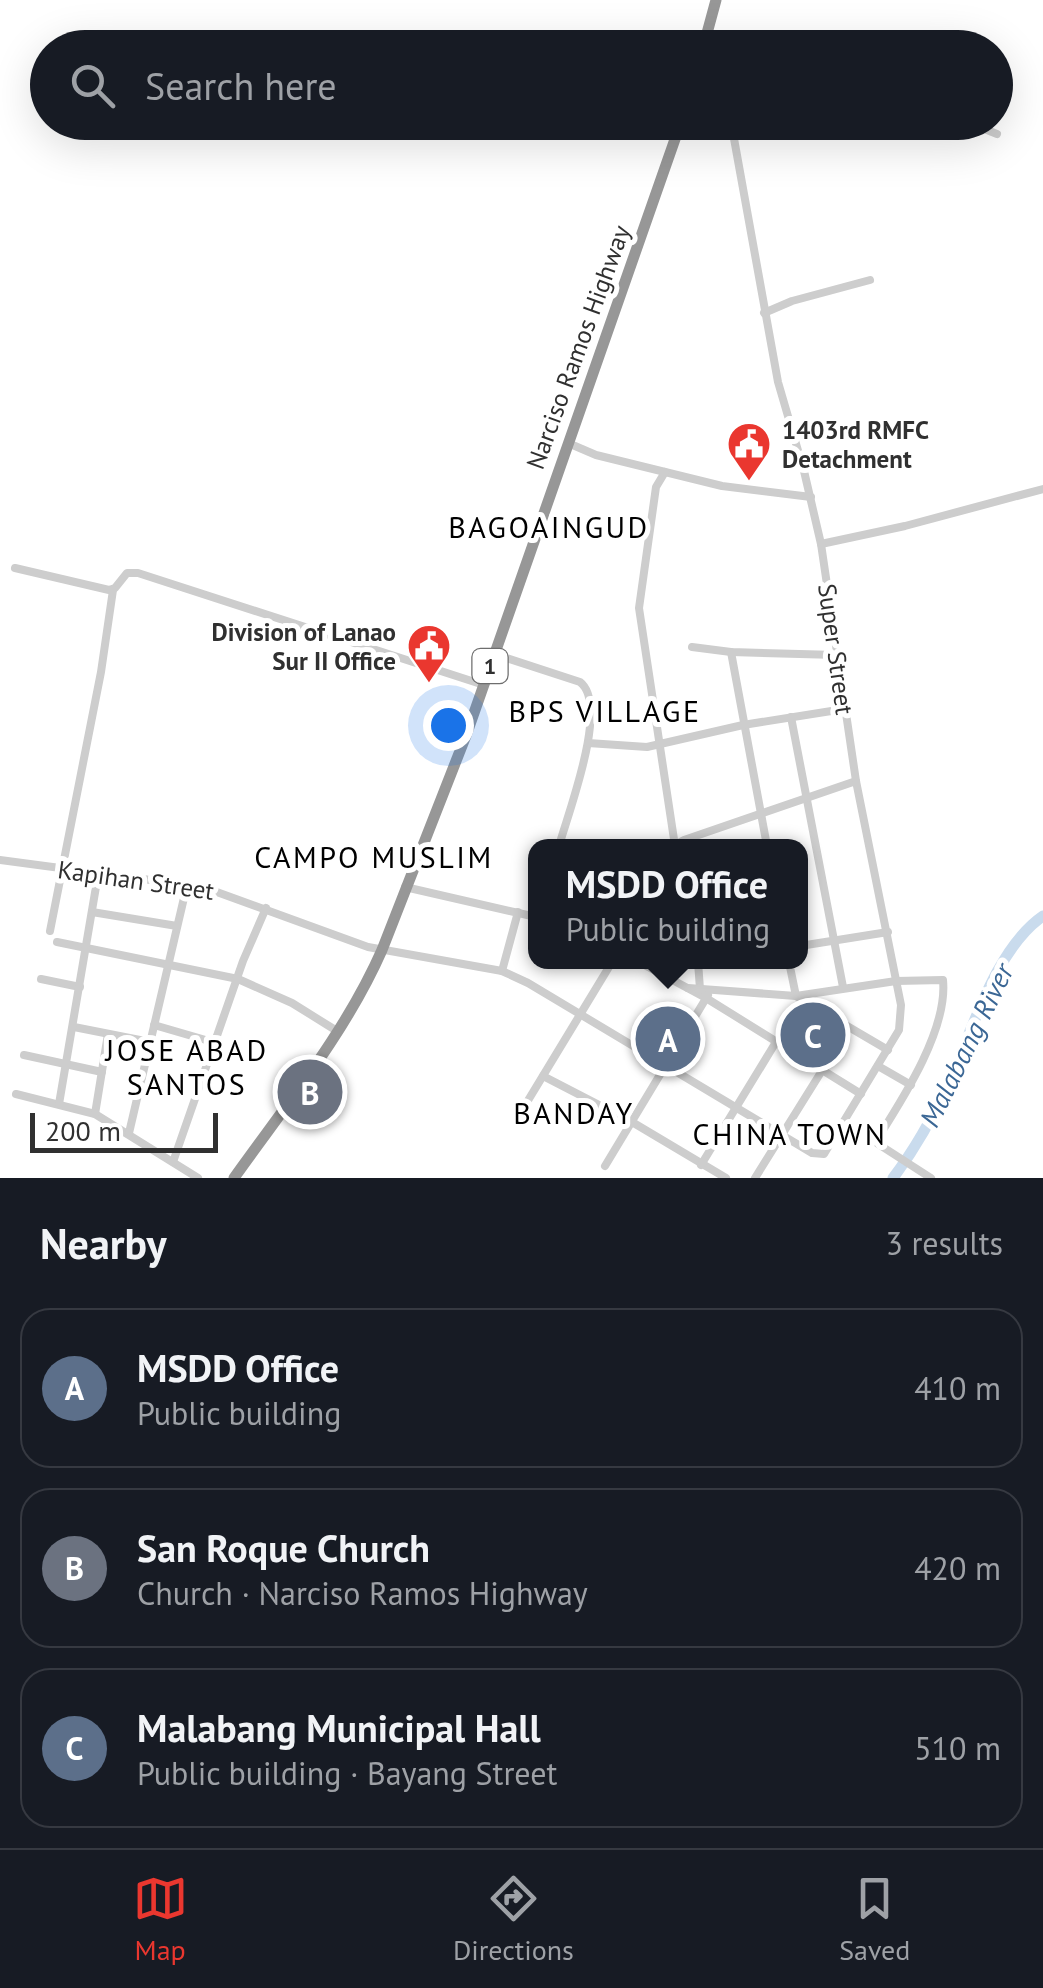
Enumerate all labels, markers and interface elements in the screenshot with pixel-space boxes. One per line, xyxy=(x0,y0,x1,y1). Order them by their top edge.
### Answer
search box xyxy=(30,30,1013,140)
icon: search xyxy=(65,58,120,113)
text: Search here xyxy=(145,61,337,110)
street label: Narciso Ramos Highway xyxy=(519,220,637,473)
place label: 1403rd RMFC Detachment xyxy=(782,414,929,475)
public building icon: 1403rd RMFC Detachment xyxy=(726,421,772,482)
district label: BAGOAINGUD xyxy=(448,507,650,546)
street label: Super Street xyxy=(811,581,861,717)
place label: Division of Lanao Sur II Office xyxy=(212,616,396,677)
public building icon: Division of Lanao Sur II Office xyxy=(406,623,452,684)
road number: 1 xyxy=(472,649,508,683)
district label: BPS VILLAGE xyxy=(508,691,702,730)
your location xyxy=(423,700,474,751)
district label: CAMPO MUSLIM xyxy=(254,837,494,876)
popup xyxy=(528,839,808,969)
street label: Kapihan Street xyxy=(56,853,217,907)
text: MSDD Office xyxy=(566,859,768,908)
text: Public building xyxy=(566,908,770,950)
water label: Malabang River xyxy=(911,956,1022,1133)
pin: C xyxy=(780,998,846,1072)
pin: A xyxy=(636,1002,700,1076)
district label: JOSE ABAD SANTOS xyxy=(103,1030,269,1103)
pin: B xyxy=(278,1054,342,1130)
district label: BANDAY xyxy=(513,1093,635,1132)
scale bar xyxy=(30,1108,218,1152)
text: 200 m xyxy=(45,1112,121,1149)
district label: CHINA TOWN xyxy=(693,1114,887,1153)
text: Nearby xyxy=(40,1216,167,1271)
text: 3 results xyxy=(885,1222,1003,1264)
text: MSDD Office xyxy=(137,1343,339,1392)
text: A xyxy=(65,1367,84,1409)
text: 410 m xyxy=(914,1367,1001,1409)
text: Public building xyxy=(137,1392,341,1434)
text: San Roque Church xyxy=(137,1523,430,1572)
text: B xyxy=(65,1547,84,1589)
text: 420 m xyxy=(914,1547,1001,1589)
text: Church · Narciso Ramos Highway xyxy=(137,1572,588,1614)
text: Malabang Municipal Hall xyxy=(137,1703,541,1752)
text: C xyxy=(66,1727,83,1769)
text: 510 m xyxy=(914,1727,1001,1769)
text: Public building · Bayang Street xyxy=(137,1752,557,1794)
tab: Map xyxy=(133,1871,188,1968)
tab: Directions xyxy=(453,1871,574,1968)
tab: Saved xyxy=(839,1871,910,1968)

